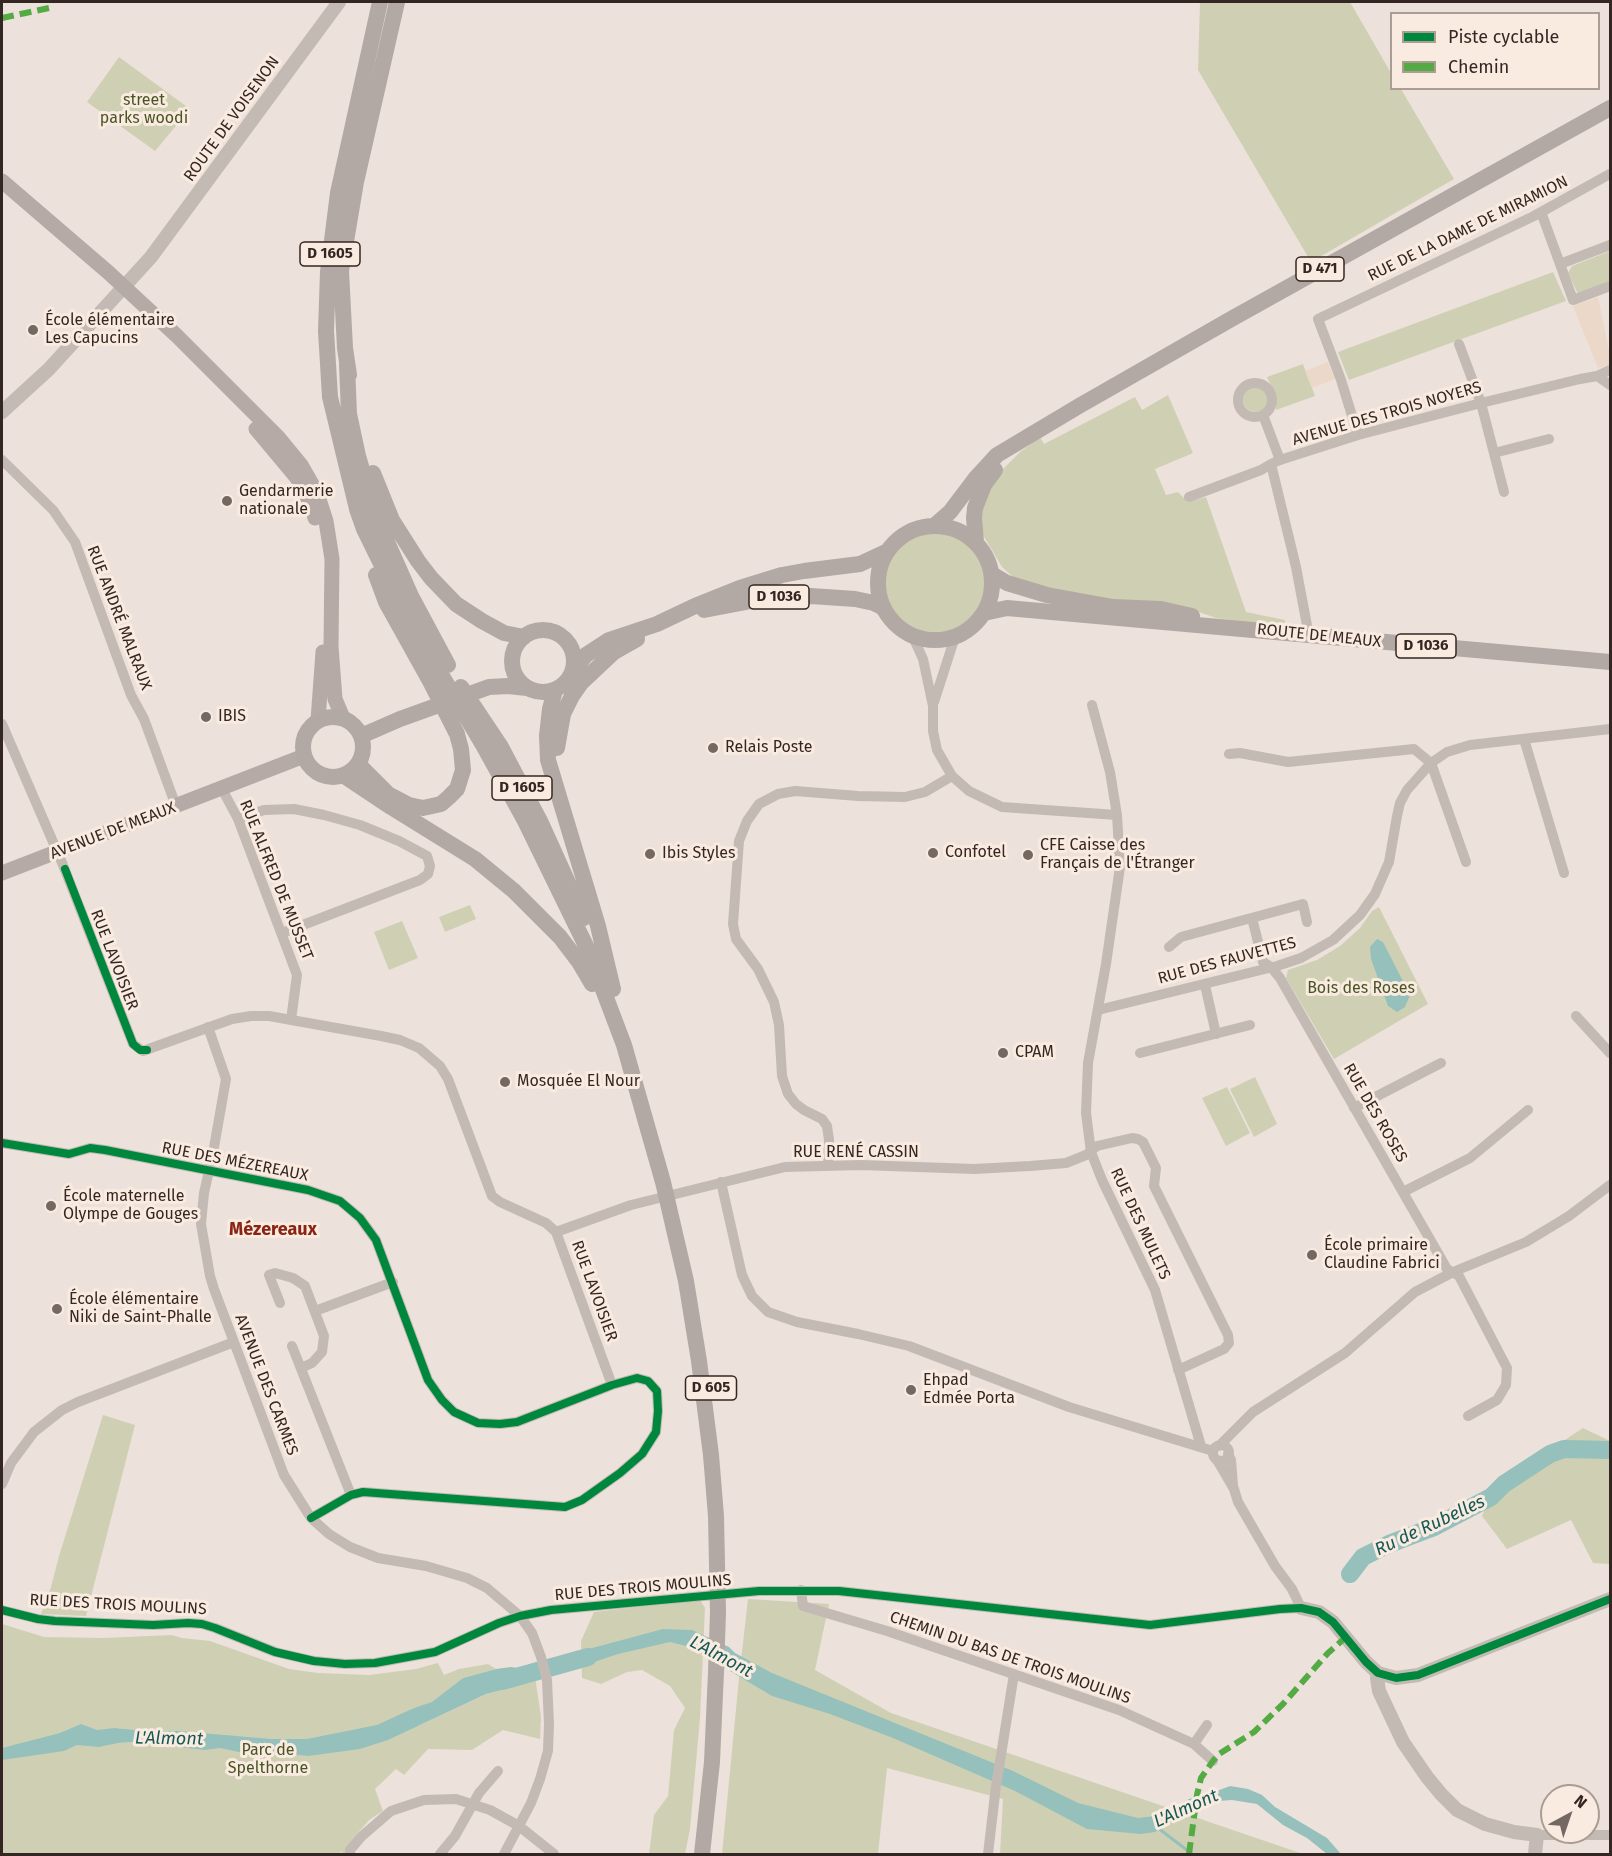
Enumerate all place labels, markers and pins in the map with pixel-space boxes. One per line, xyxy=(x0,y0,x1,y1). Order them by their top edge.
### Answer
place label: École élémentaire Les Capucins xyxy=(45,311,175,349)
marker: École élémentaire Les Capucins xyxy=(26,323,40,337)
place label: Gendarmerie nationale xyxy=(239,482,333,520)
marker: Gendarmerie nationale xyxy=(220,494,234,508)
place label: IBIS xyxy=(218,707,246,727)
marker: IBIS xyxy=(199,710,213,724)
place label: Relais Poste xyxy=(725,738,813,758)
marker: Relais Poste xyxy=(706,741,720,755)
place label: CFE Caisse des Français de l'Étranger xyxy=(1040,836,1195,874)
place label: Confotel xyxy=(945,843,1006,863)
place label: Ibis Styles xyxy=(662,844,736,864)
marker: Confotel xyxy=(926,846,940,860)
marker: Ibis Styles xyxy=(643,847,657,861)
marker: CFE Caisse des Français de l'Étranger xyxy=(1021,848,1035,862)
place label: CPAM xyxy=(1015,1043,1054,1063)
marker: CPAM xyxy=(996,1046,1010,1060)
place label: Mosquée El Nour xyxy=(517,1072,640,1092)
marker: Mosquée El Nour xyxy=(498,1075,512,1089)
place label: École maternelle Olympe de Gouges xyxy=(63,1187,198,1225)
marker: École maternelle Olympe de Gouges xyxy=(44,1199,58,1213)
place label: École primaire Claudine Fabrici xyxy=(1324,1236,1440,1274)
marker: École primaire Claudine Fabrici xyxy=(1305,1248,1319,1262)
place label: École élémentaire Niki de Saint-Phalle xyxy=(69,1290,212,1328)
marker: École élémentaire Niki de Saint-Phalle xyxy=(50,1302,64,1316)
place label: Ehpad Edmée Porta xyxy=(923,1371,1015,1409)
marker: Ehpad Edmée Porta xyxy=(904,1383,918,1397)

